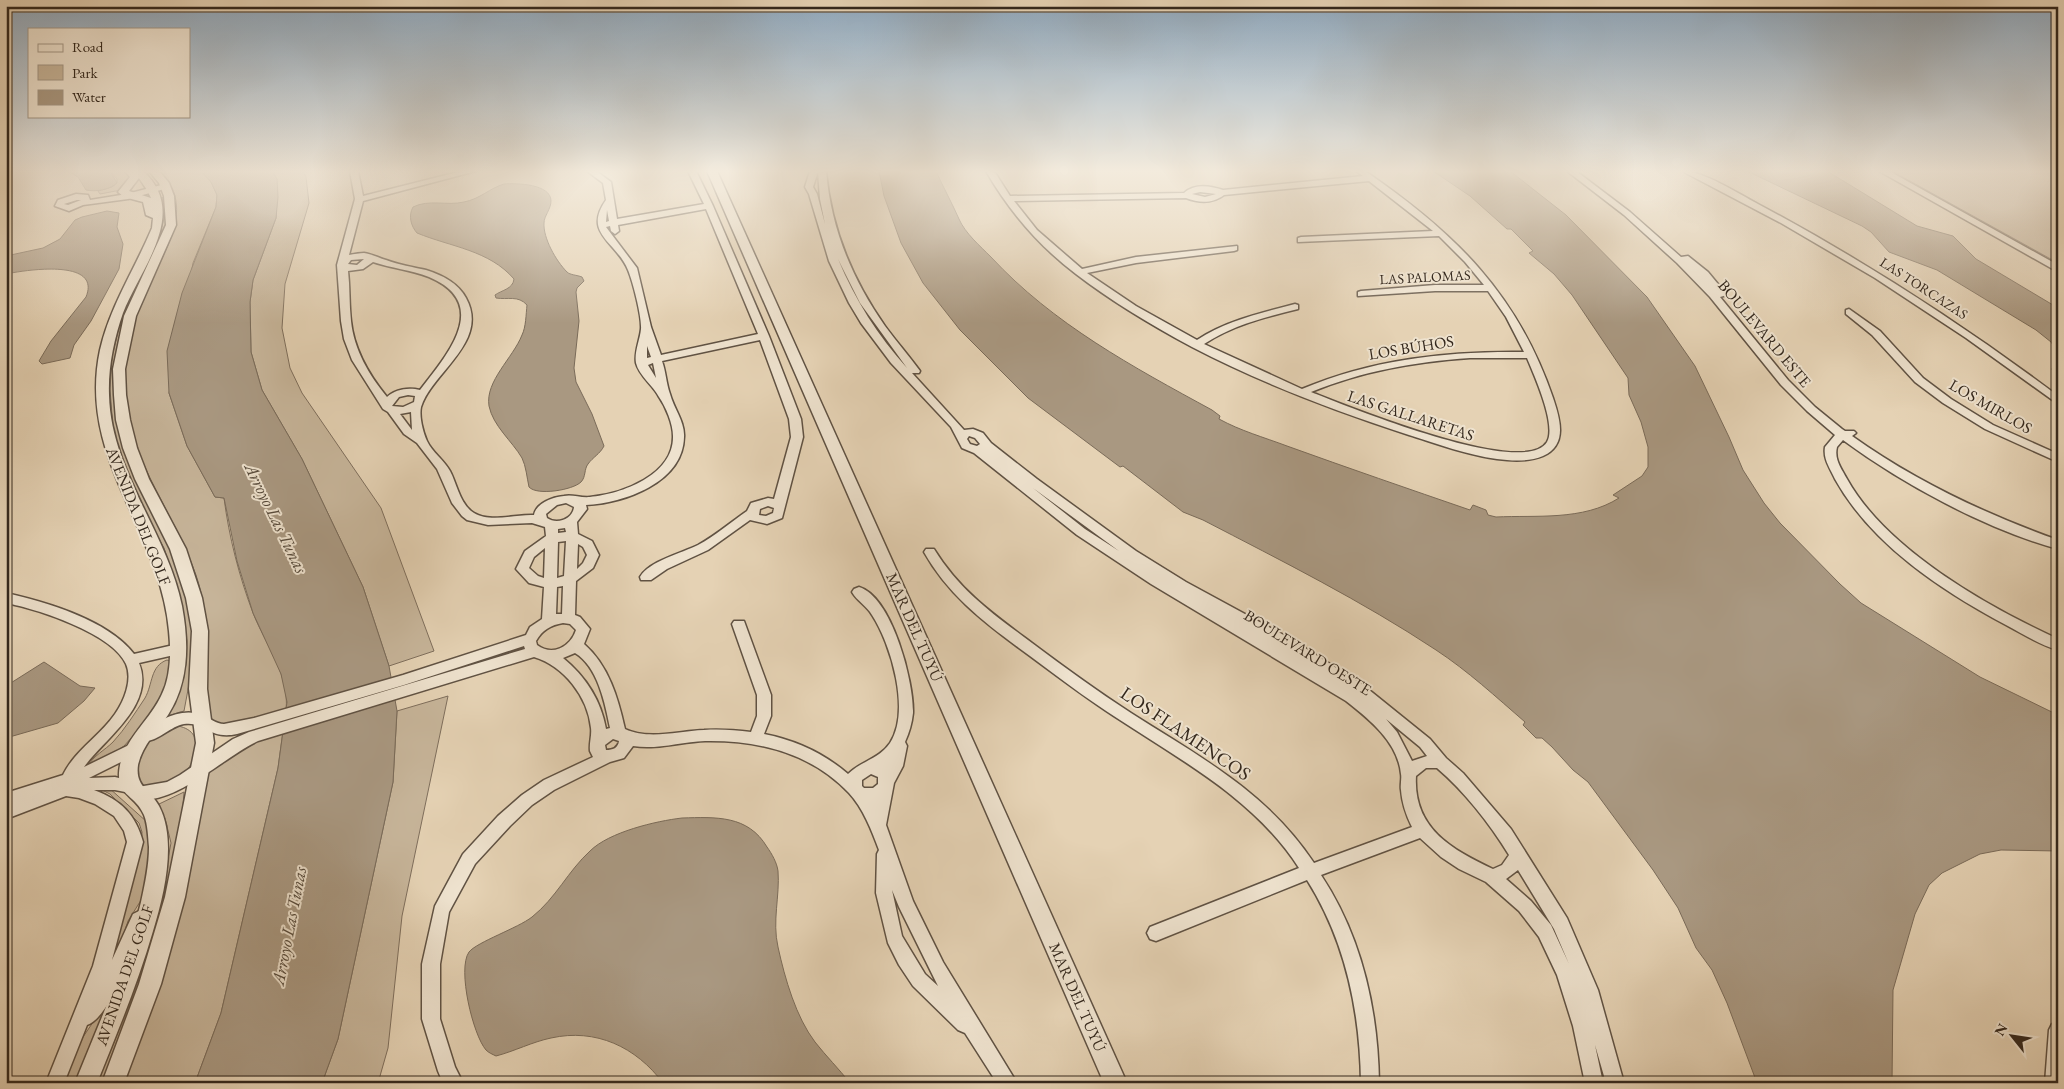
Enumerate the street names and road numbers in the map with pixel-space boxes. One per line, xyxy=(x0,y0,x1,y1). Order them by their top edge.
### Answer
street label: LAS TORCAZAS xyxy=(1877,253,1971,323)
street label: LAS PALOMAS xyxy=(1379,266,1471,288)
street label: BOULEVARD ESTE xyxy=(1713,275,1816,392)
street label: LOS BÚHOS xyxy=(1367,330,1455,365)
street label: LOS MIRLOS xyxy=(1945,374,2036,439)
street label: LAS GALLARETAS xyxy=(1345,385,1477,446)
street label: AVENIDA DEL GOLF xyxy=(101,443,176,589)
street label: MAR DEL TUYÚ xyxy=(881,569,948,685)
street label: BOULEVARD OESTE xyxy=(1240,605,1375,700)
street label: LOS FLAMENCOS xyxy=(1116,681,1256,786)
street label: AVENIDA DEL GOLF xyxy=(90,902,158,1049)
street label: MAR DEL TUYÚ xyxy=(1044,939,1111,1055)

